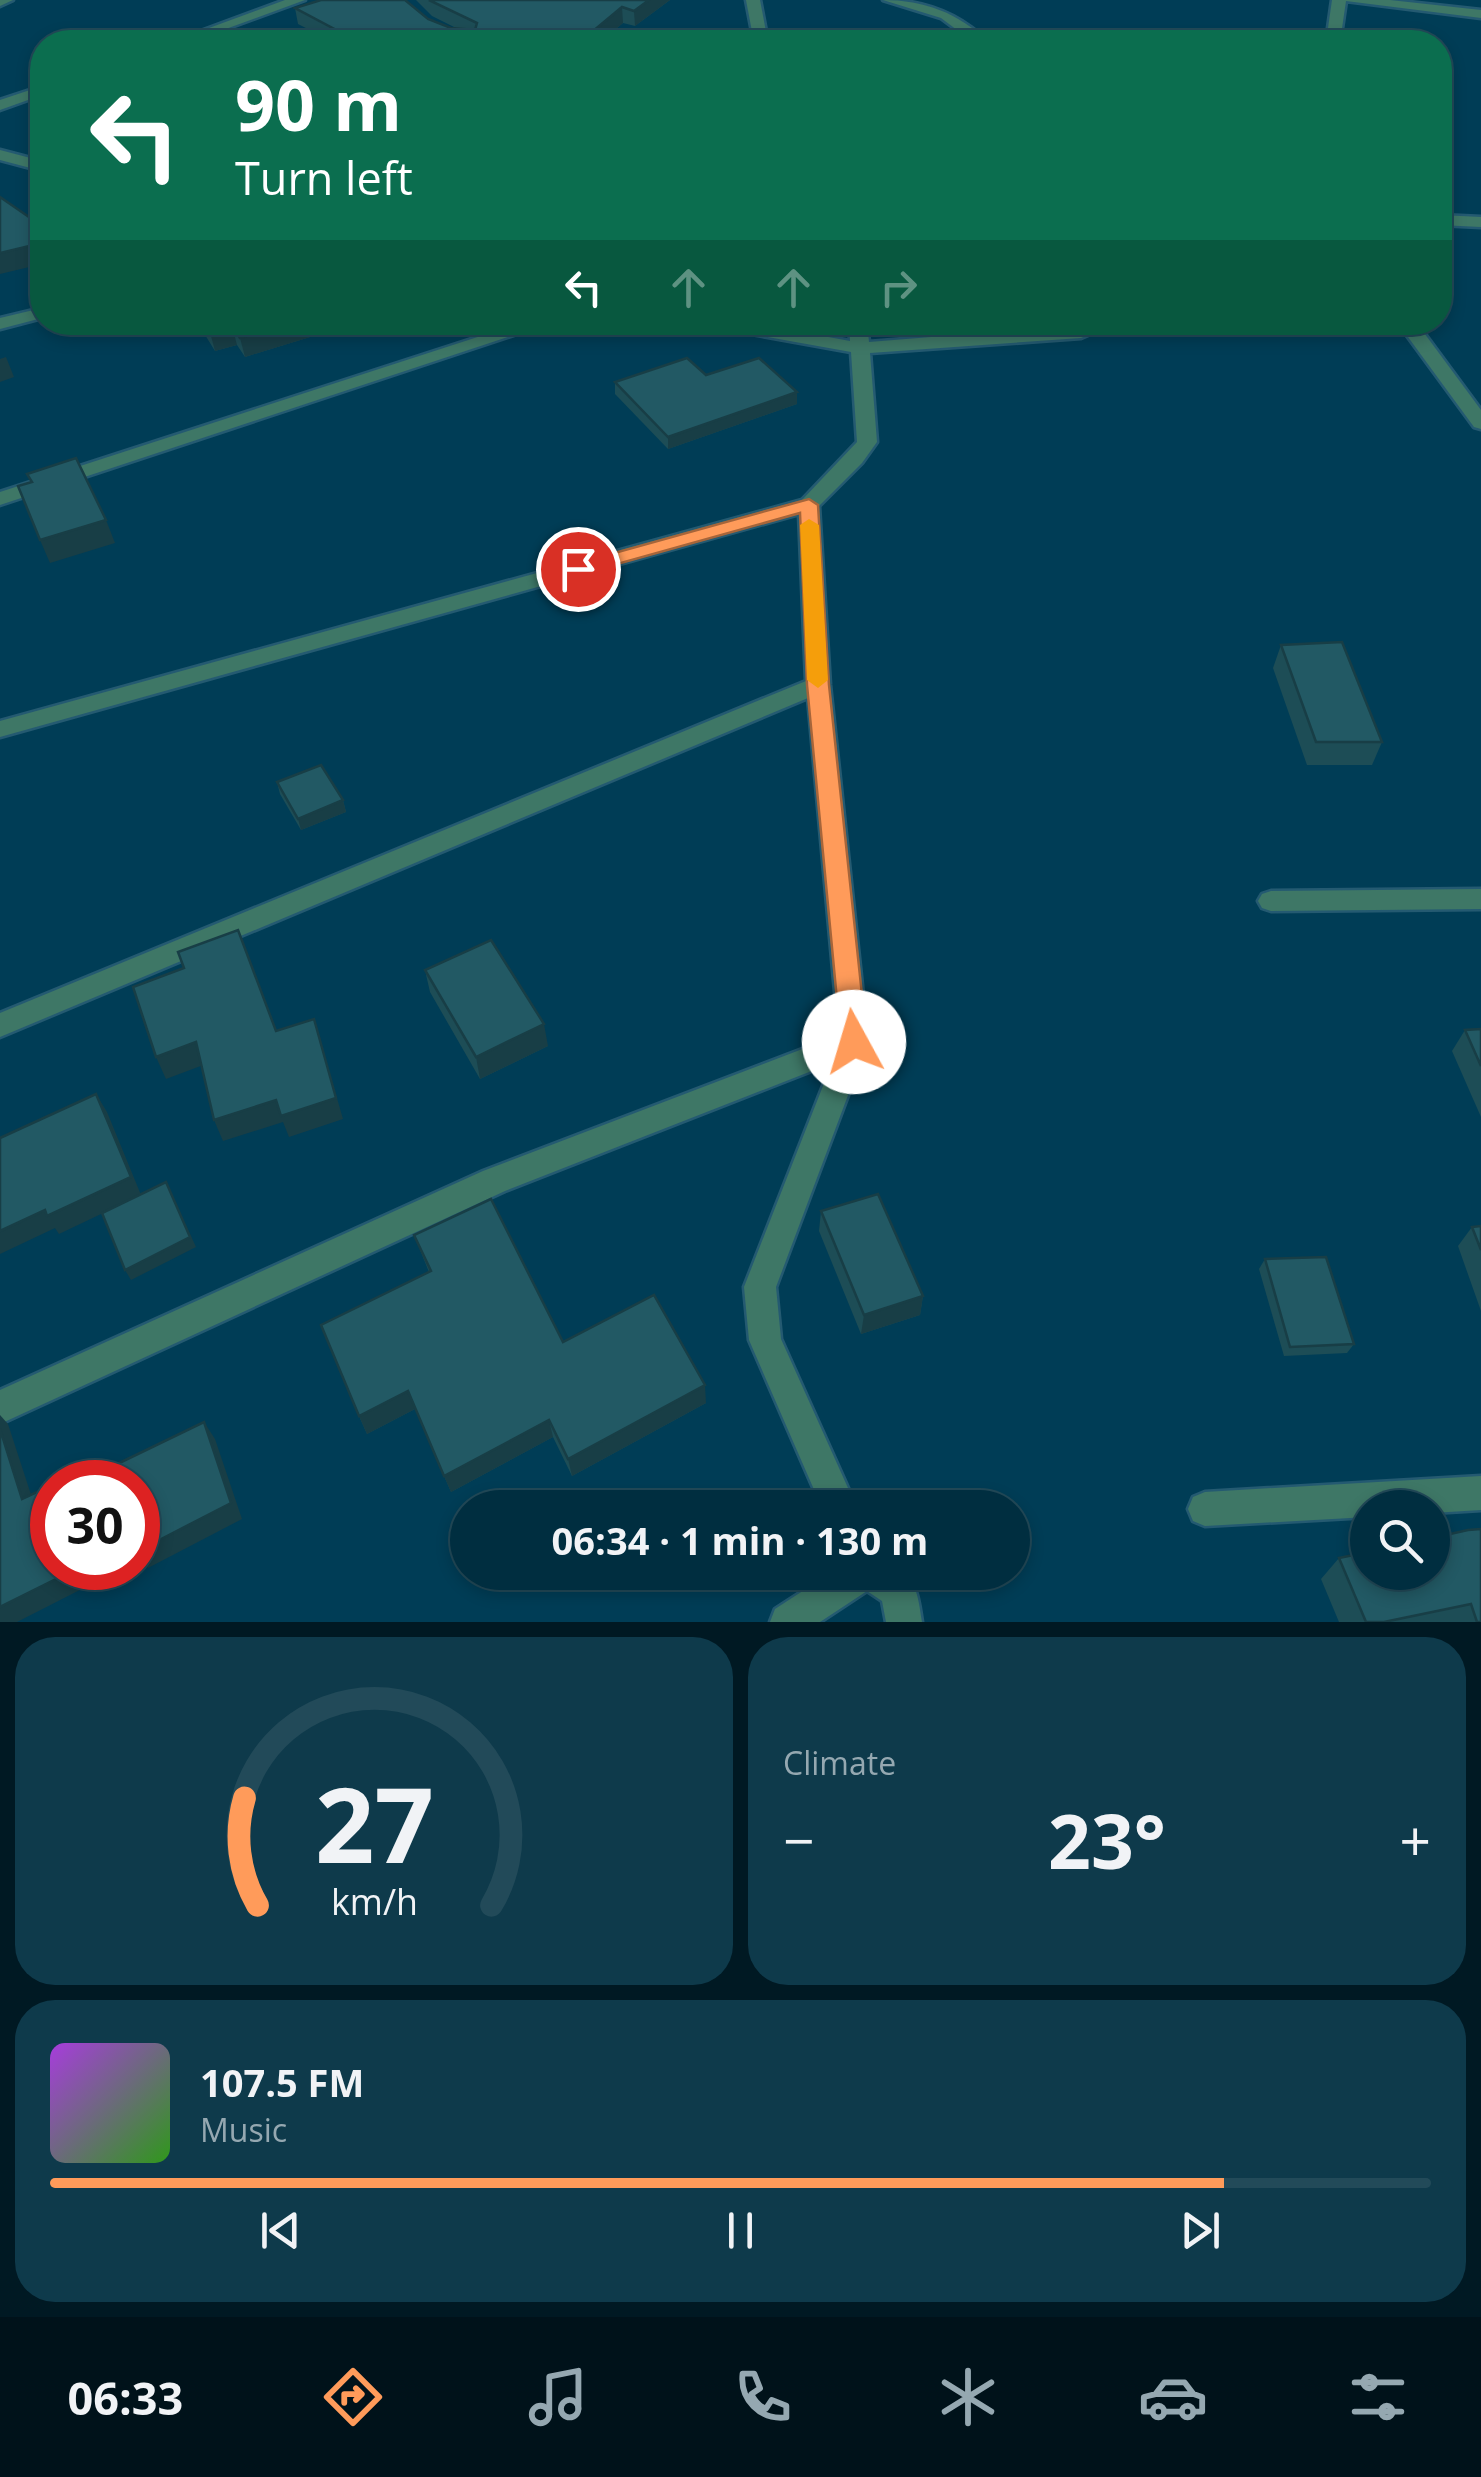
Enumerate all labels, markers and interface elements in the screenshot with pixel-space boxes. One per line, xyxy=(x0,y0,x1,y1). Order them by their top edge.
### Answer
text: 90 m xyxy=(235,56,402,152)
icon: left xyxy=(70,70,200,200)
text: Turn left xyxy=(235,147,413,208)
icon: left xyxy=(556,260,611,315)
icon: ahead xyxy=(661,260,716,315)
icon: ahead xyxy=(766,260,821,315)
icon: right xyxy=(871,260,926,315)
pin xyxy=(536,527,621,612)
icon: arrive xyxy=(551,542,606,597)
position arrow xyxy=(802,990,906,1094)
speed limit sign: 30 xyxy=(30,1460,160,1590)
map controls xyxy=(1350,1490,1450,1590)
button: search xyxy=(1350,1490,1450,1590)
text: 06:34 · 1 min · 130 m xyxy=(552,1514,928,1566)
text: Climate xyxy=(783,1741,896,1784)
text: 27 xyxy=(315,1752,433,1893)
text: 23° xyxy=(1048,1789,1166,1891)
text: − xyxy=(783,1802,814,1877)
text: + xyxy=(1400,1802,1431,1877)
text: km/h xyxy=(331,1877,417,1925)
text: 107.5 FM xyxy=(200,2056,364,2108)
text: Music xyxy=(200,2108,287,2151)
icon: previous xyxy=(253,2203,308,2258)
icon: pause xyxy=(713,2203,768,2258)
icon: next xyxy=(1173,2203,1228,2258)
icon: directions xyxy=(318,2362,388,2432)
icon: music xyxy=(523,2362,593,2432)
icon: phone xyxy=(728,2362,798,2432)
icon: climate xyxy=(933,2362,1003,2432)
icon: car xyxy=(1138,2362,1208,2432)
icon: filters xyxy=(1343,2362,1413,2432)
text: 06:33 xyxy=(68,2367,183,2428)

